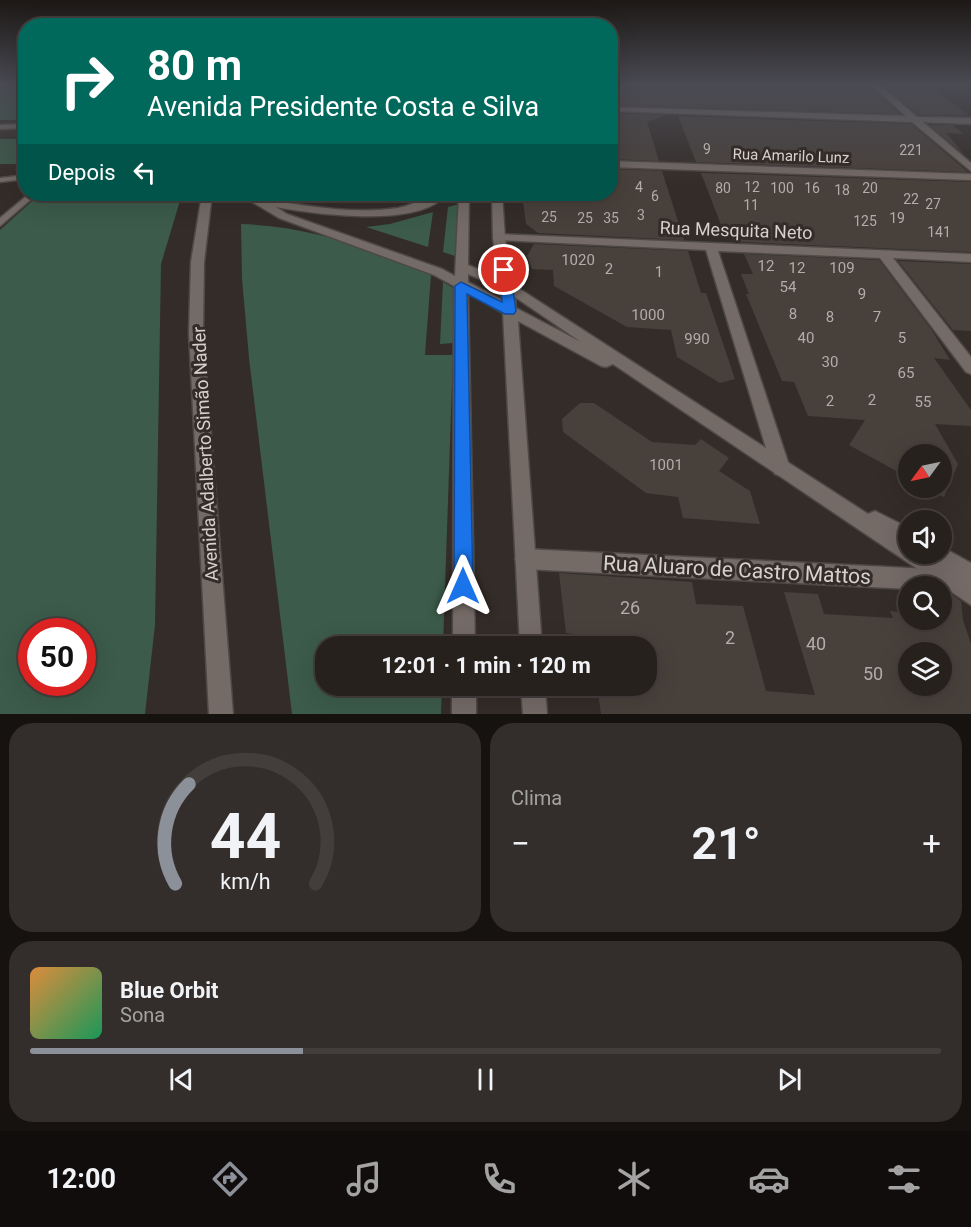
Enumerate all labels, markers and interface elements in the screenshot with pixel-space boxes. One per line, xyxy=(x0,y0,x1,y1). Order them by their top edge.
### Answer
text: 80 m xyxy=(147,41,242,90)
icon: right xyxy=(48,42,126,120)
text: Avenida Presidente Costa e Silva xyxy=(147,91,539,123)
house number: 9 xyxy=(703,141,711,157)
house number: 221 xyxy=(899,142,923,158)
street label: Rua Amarilo Lunz xyxy=(732,145,850,167)
icon: left xyxy=(128,156,161,189)
text: Depois xyxy=(48,160,116,185)
house number: 4 xyxy=(635,179,643,195)
house number: 12 xyxy=(744,179,760,195)
house number: 80 xyxy=(715,180,731,196)
house number: 100 xyxy=(770,180,794,196)
house number: 16 xyxy=(804,180,820,196)
house number: 20 xyxy=(862,180,878,196)
house number: 18 xyxy=(834,182,850,198)
house number: 6 xyxy=(651,188,659,204)
house number: 22 xyxy=(903,191,919,207)
house number: 27 xyxy=(925,196,941,212)
house number: 11 xyxy=(743,197,759,213)
house number: 3 xyxy=(637,207,645,223)
house number: 25 xyxy=(541,209,557,225)
house number: 25 xyxy=(577,210,593,226)
house number: 35 xyxy=(603,210,619,226)
house number: 19 xyxy=(889,210,905,226)
house number: 125 xyxy=(853,213,877,229)
street label: Rua Mesquita Neto xyxy=(659,217,813,243)
house number: 141 xyxy=(927,224,951,240)
pin xyxy=(478,244,529,295)
house number: 1020 xyxy=(561,251,595,269)
icon: arrive xyxy=(487,253,520,286)
house number: 12 xyxy=(758,257,774,275)
house number: 12 xyxy=(789,259,805,277)
house number: 109 xyxy=(829,259,855,277)
house number: 2 xyxy=(605,260,613,278)
house number: 1 xyxy=(655,263,663,281)
house number: 54 xyxy=(780,278,797,296)
house number: 9 xyxy=(858,285,866,303)
house number: 8 xyxy=(789,305,797,323)
house number: 1000 xyxy=(631,306,665,324)
house number: 8 xyxy=(826,308,834,326)
house number: 7 xyxy=(873,308,881,326)
street label: Avenida Adalberto Simão Nader xyxy=(188,326,222,582)
house number: 40 xyxy=(798,329,814,347)
house number: 5 xyxy=(898,329,906,347)
house number: 990 xyxy=(684,330,710,348)
house number: 30 xyxy=(822,353,838,371)
house number: 65 xyxy=(898,364,914,382)
house number: 2 xyxy=(868,391,876,409)
house number: 2 xyxy=(826,392,834,410)
house number: 55 xyxy=(915,393,931,411)
north arrow xyxy=(898,444,952,498)
map controls xyxy=(898,444,952,696)
house number: 1001 xyxy=(649,456,683,474)
button: sound xyxy=(898,510,952,564)
street label: Rua Aluaro de Castro Mattos xyxy=(602,551,872,589)
position arrow xyxy=(431,554,495,618)
button: search xyxy=(898,576,952,630)
house number: 26 xyxy=(620,597,640,618)
speed limit sign: 50 xyxy=(18,618,96,696)
house number: 2 xyxy=(725,627,735,648)
house number: 40 xyxy=(806,633,826,654)
button: layers xyxy=(898,642,952,696)
text: 12:01 · 1 min · 120 m xyxy=(381,653,591,678)
house number: 50 xyxy=(863,663,883,684)
text: Clima xyxy=(511,786,562,810)
text: 44 xyxy=(209,800,281,873)
text: 21° xyxy=(691,817,761,870)
text: − xyxy=(511,824,530,863)
text: + xyxy=(922,824,941,863)
text: km/h xyxy=(220,870,270,895)
text: Blue Orbit xyxy=(120,978,218,1003)
text: Sona xyxy=(120,1003,165,1027)
icon: previous xyxy=(165,1063,198,1096)
icon: pause xyxy=(469,1063,502,1096)
icon: next xyxy=(773,1063,806,1096)
icon: directions xyxy=(209,1158,251,1200)
icon: music xyxy=(343,1158,385,1200)
icon: phone xyxy=(478,1158,520,1200)
icon: climate xyxy=(613,1158,655,1200)
icon: car xyxy=(748,1158,790,1200)
icon: filters xyxy=(883,1158,925,1200)
text: 12:00 xyxy=(46,1163,116,1195)

